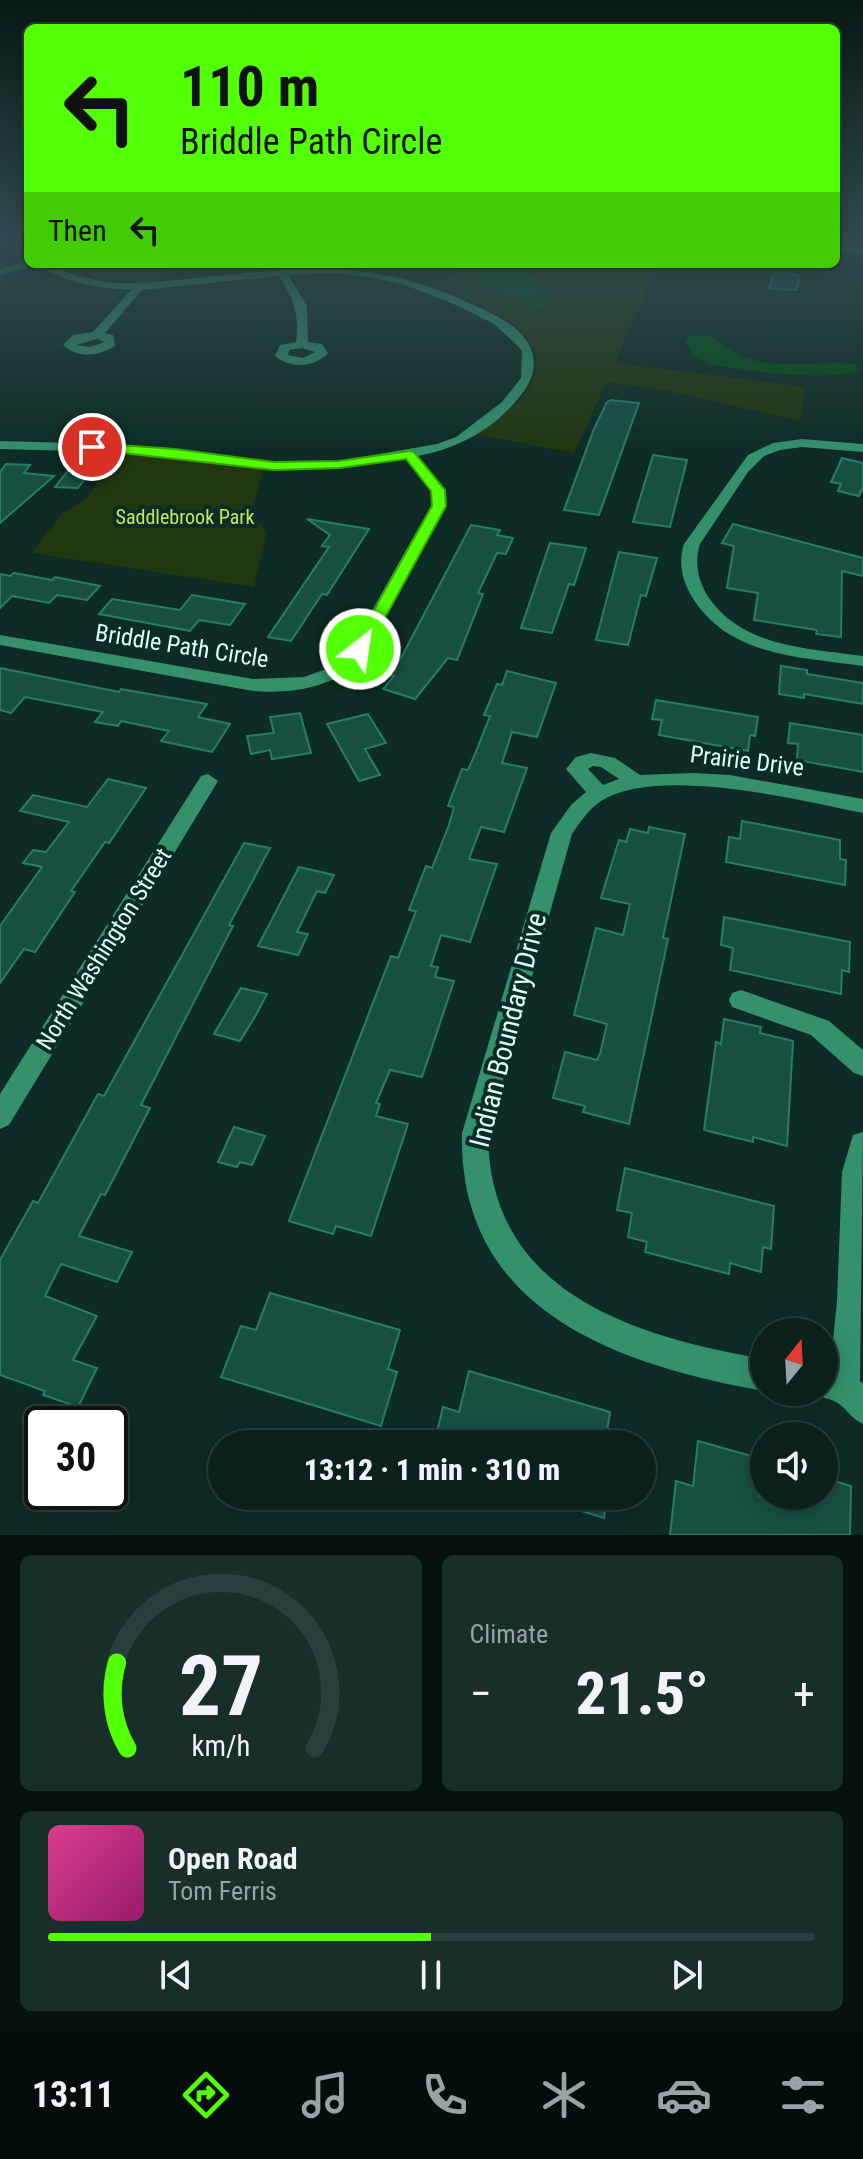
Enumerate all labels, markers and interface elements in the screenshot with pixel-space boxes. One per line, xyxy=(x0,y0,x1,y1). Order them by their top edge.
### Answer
text: 110 m xyxy=(180,54,319,120)
icon: left xyxy=(48,56,152,160)
text: Briddle Path Circle xyxy=(180,121,442,163)
icon: left xyxy=(123,208,167,252)
text: Then xyxy=(48,213,107,248)
pin xyxy=(58,413,126,481)
icon: arrive xyxy=(70,425,114,469)
park label: Saddlebrook Park xyxy=(116,505,254,529)
position arrow xyxy=(318,607,402,691)
street label: Briddle Path Circle xyxy=(93,618,271,674)
street label: Prairie Drive xyxy=(688,740,806,782)
street label: North Washington Street xyxy=(31,843,177,1055)
street label: Indian Boundary Drive xyxy=(463,909,553,1151)
north arrow xyxy=(750,1318,838,1406)
map controls xyxy=(750,1318,838,1510)
speed limit sign: 30 xyxy=(24,1406,128,1510)
button: sound xyxy=(750,1422,838,1510)
text: 13:12 · 1 min · 310 m xyxy=(304,1452,560,1487)
text: Climate xyxy=(470,1619,548,1649)
text: 27 xyxy=(179,1638,263,1735)
text: 21.5° xyxy=(576,1658,709,1729)
text: − xyxy=(470,1668,492,1720)
text: + xyxy=(793,1668,815,1720)
text: km/h xyxy=(191,1729,250,1763)
text: Open Road xyxy=(168,1841,298,1876)
text: Tom Ferris xyxy=(168,1876,277,1906)
icon: previous xyxy=(154,1953,198,1997)
icon: pause xyxy=(409,1953,453,1997)
icon: next xyxy=(665,1953,709,1997)
icon: directions xyxy=(178,2067,234,2123)
icon: music xyxy=(297,2067,353,2123)
icon: phone xyxy=(417,2067,473,2123)
icon: climate xyxy=(536,2067,592,2123)
icon: car xyxy=(656,2067,712,2123)
icon: filters xyxy=(775,2067,831,2123)
text: 13:11 xyxy=(32,2074,114,2116)

